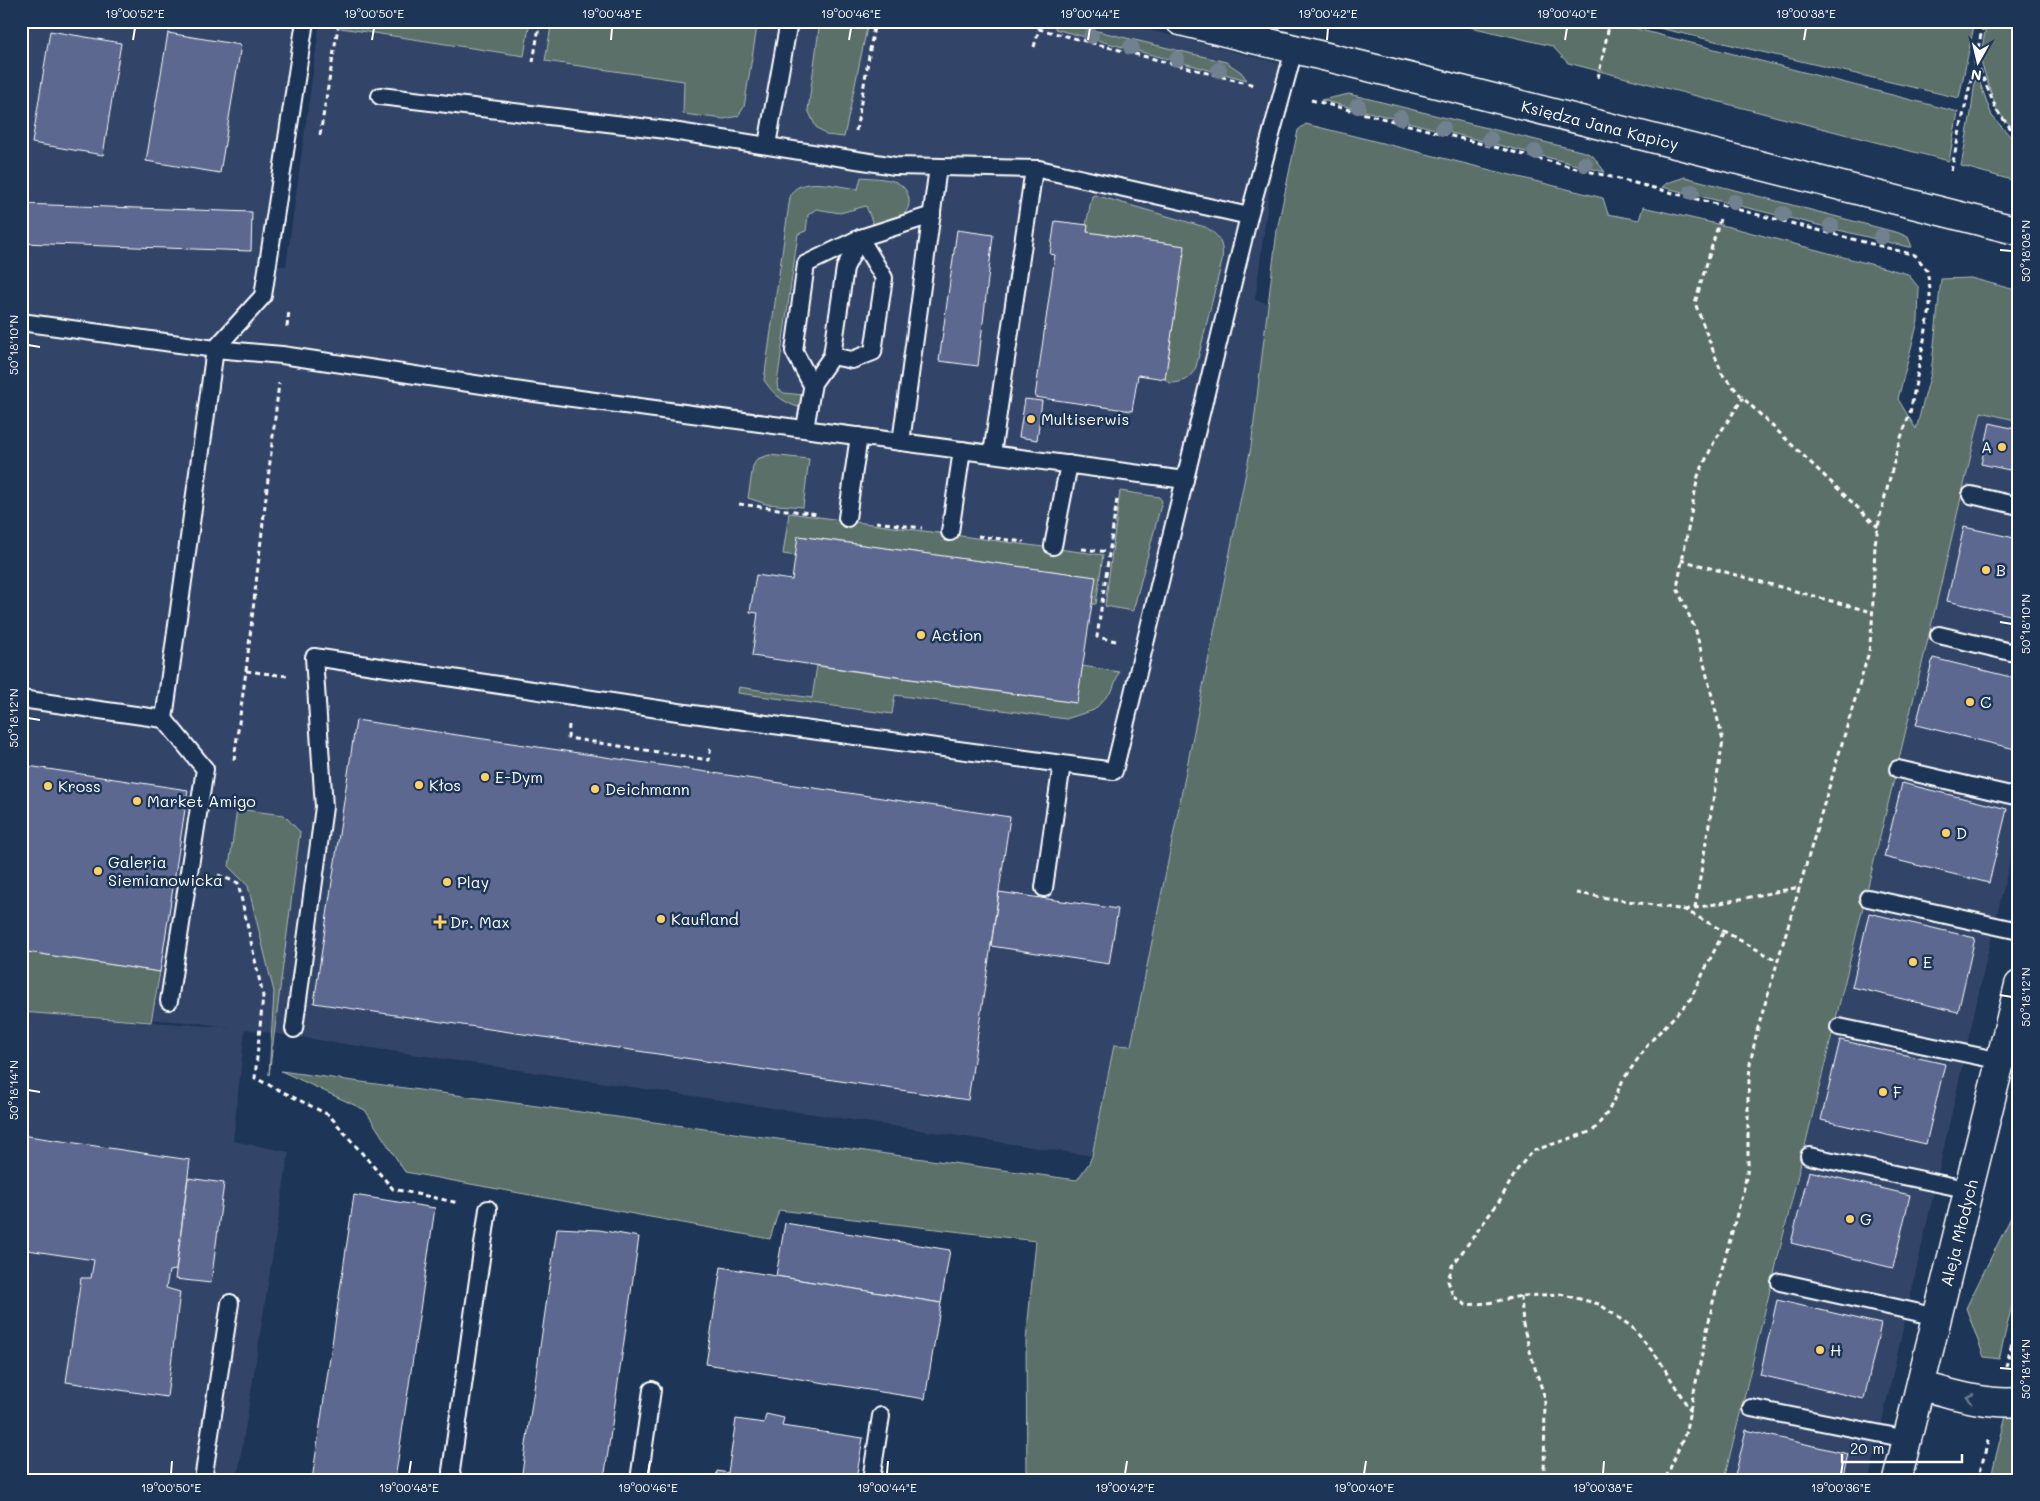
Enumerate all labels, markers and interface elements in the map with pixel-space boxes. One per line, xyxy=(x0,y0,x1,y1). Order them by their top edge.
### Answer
text: 19°00'52"E xyxy=(105,5,165,21)
text: 19°00'50"E xyxy=(344,5,404,21)
text: 19°00'48"E xyxy=(582,5,642,21)
text: 19°00'46"E xyxy=(821,5,881,21)
text: 19°00'44"E xyxy=(1060,5,1120,21)
text: 19°00'42"E xyxy=(1298,5,1358,21)
text: 19°00'40"E xyxy=(1537,5,1597,21)
text: 19°00'38"E xyxy=(1776,5,1836,21)
north arrow xyxy=(1952,38,2002,88)
text: N xyxy=(1970,65,1983,86)
street label: Księdza Jana Kapicy xyxy=(1519,95,1681,154)
text: 50°18'08"N xyxy=(2017,220,2033,282)
text: 50°18'10"N xyxy=(5,315,21,375)
place label: Multiserwis xyxy=(1041,408,1129,429)
marker: Multiserwis xyxy=(1025,413,1037,425)
place label: A xyxy=(1981,436,1992,457)
marker: A xyxy=(1996,441,2008,453)
place label: B xyxy=(1996,559,2006,580)
marker: B xyxy=(1980,564,1992,576)
text: 50°18'10"N xyxy=(2017,594,2033,654)
place label: Action xyxy=(931,624,982,645)
marker: Action xyxy=(915,629,927,641)
text: 50°18'12"N xyxy=(5,688,21,748)
place label: C xyxy=(1980,691,1991,712)
marker: C xyxy=(1964,696,1976,708)
place label: E-Dym xyxy=(495,766,543,787)
marker: E-Dym xyxy=(479,771,491,783)
place label: Kłos xyxy=(429,774,461,795)
place label: Kross xyxy=(58,775,101,796)
place label: Deichmann xyxy=(605,778,690,799)
marker: Kłos xyxy=(413,779,425,791)
marker: Kross xyxy=(42,780,54,792)
marker: Deichmann xyxy=(589,783,601,795)
place label: Market Amigo xyxy=(147,790,256,811)
marker: Market Amigo xyxy=(131,795,143,807)
place label: D xyxy=(1956,822,1967,843)
marker: D xyxy=(1940,827,1952,839)
place label: Galeria Siemianowicka xyxy=(108,851,223,890)
marker: Galeria Siemianowicka xyxy=(92,865,104,877)
place label: Play xyxy=(457,871,489,892)
marker: Play xyxy=(441,876,453,888)
place label: Kaufland xyxy=(671,908,739,929)
place label: Dr. Max xyxy=(450,911,510,932)
marker: Kaufland xyxy=(655,913,667,925)
marker: Dr. Max xyxy=(434,916,446,928)
place label: E xyxy=(1923,951,1932,972)
marker: E xyxy=(1907,956,1919,968)
text: 50°18'12"N xyxy=(2017,967,2033,1027)
text: 50°18'14"N xyxy=(5,1060,21,1120)
place label: F xyxy=(1893,1081,1902,1102)
marker: F xyxy=(1877,1086,1889,1098)
street label: Aleja Młodych xyxy=(1935,1177,1982,1289)
place label: G xyxy=(1860,1208,1872,1229)
marker: G xyxy=(1844,1213,1856,1225)
place label: H xyxy=(1830,1339,1841,1360)
text: 50°18'14"N xyxy=(2017,1339,2033,1399)
marker: H xyxy=(1814,1344,1826,1356)
one-way arrow xyxy=(1966,1393,1975,1403)
scale bar xyxy=(1842,1431,1962,1463)
text: 20 m xyxy=(1850,1438,1884,1458)
text: 19°00'50"E xyxy=(141,1479,201,1495)
text: 19°00'48"E xyxy=(379,1479,439,1495)
text: 19°00'46"E xyxy=(618,1479,678,1495)
text: 19°00'44"E xyxy=(857,1479,917,1495)
text: 19°00'42"E xyxy=(1095,1479,1155,1495)
text: 19°00'40"E xyxy=(1334,1479,1394,1495)
text: 19°00'38"E xyxy=(1573,1479,1633,1495)
text: 19°00'36"E xyxy=(1811,1479,1871,1495)

